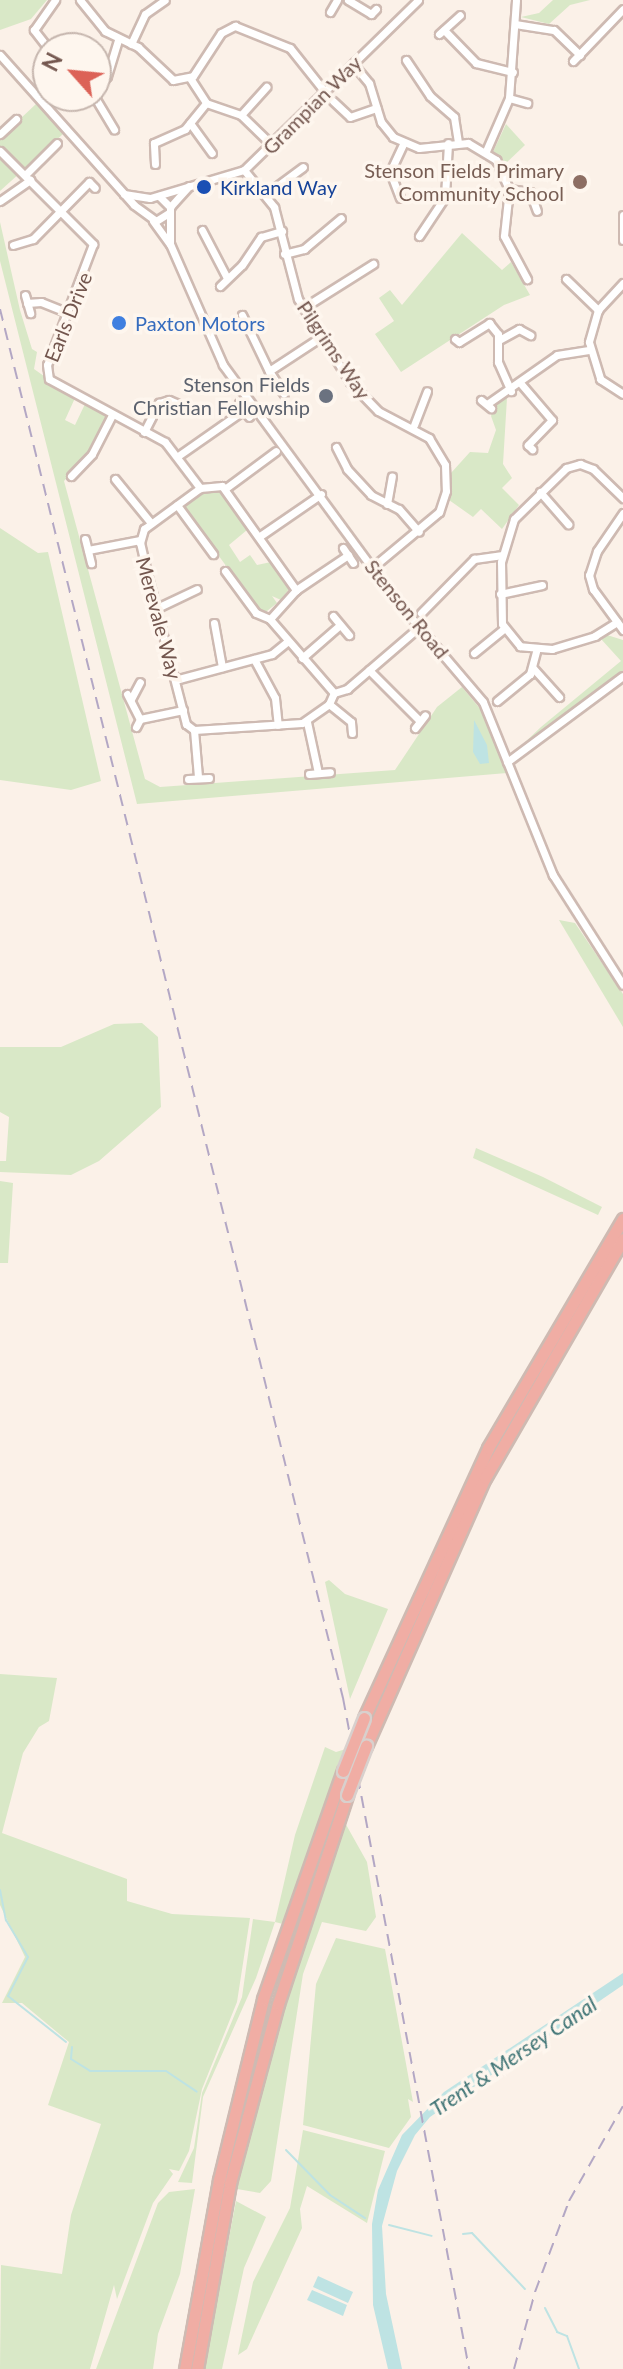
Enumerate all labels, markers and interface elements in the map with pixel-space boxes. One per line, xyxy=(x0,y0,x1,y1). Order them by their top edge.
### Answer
north arrow xyxy=(32,32,112,112)
text: N xyxy=(36,48,68,75)
street label: Grampian Way xyxy=(258,51,366,159)
place label: Stenson Fields Primary Community School xyxy=(364,158,564,205)
marker: Stenson Fields Primary Community School xyxy=(571,173,589,191)
place label: Kirkland Way xyxy=(220,175,337,199)
marker: Kirkland Way xyxy=(195,178,213,196)
street label: Earls Drive xyxy=(39,269,97,365)
street label: Pilgrims Way xyxy=(292,296,376,404)
place label: Paxton Motors xyxy=(135,311,265,335)
marker: Paxton Motors xyxy=(110,314,128,332)
place label: Stenson Fields Christian Fellowship xyxy=(133,372,310,419)
marker: Stenson Fields Christian Fellowship xyxy=(317,387,335,405)
street label: Merevale Way xyxy=(131,554,187,682)
street label: Stenson Road xyxy=(360,555,454,663)
water label: Trent & Mersey Canal xyxy=(424,1990,602,2122)

